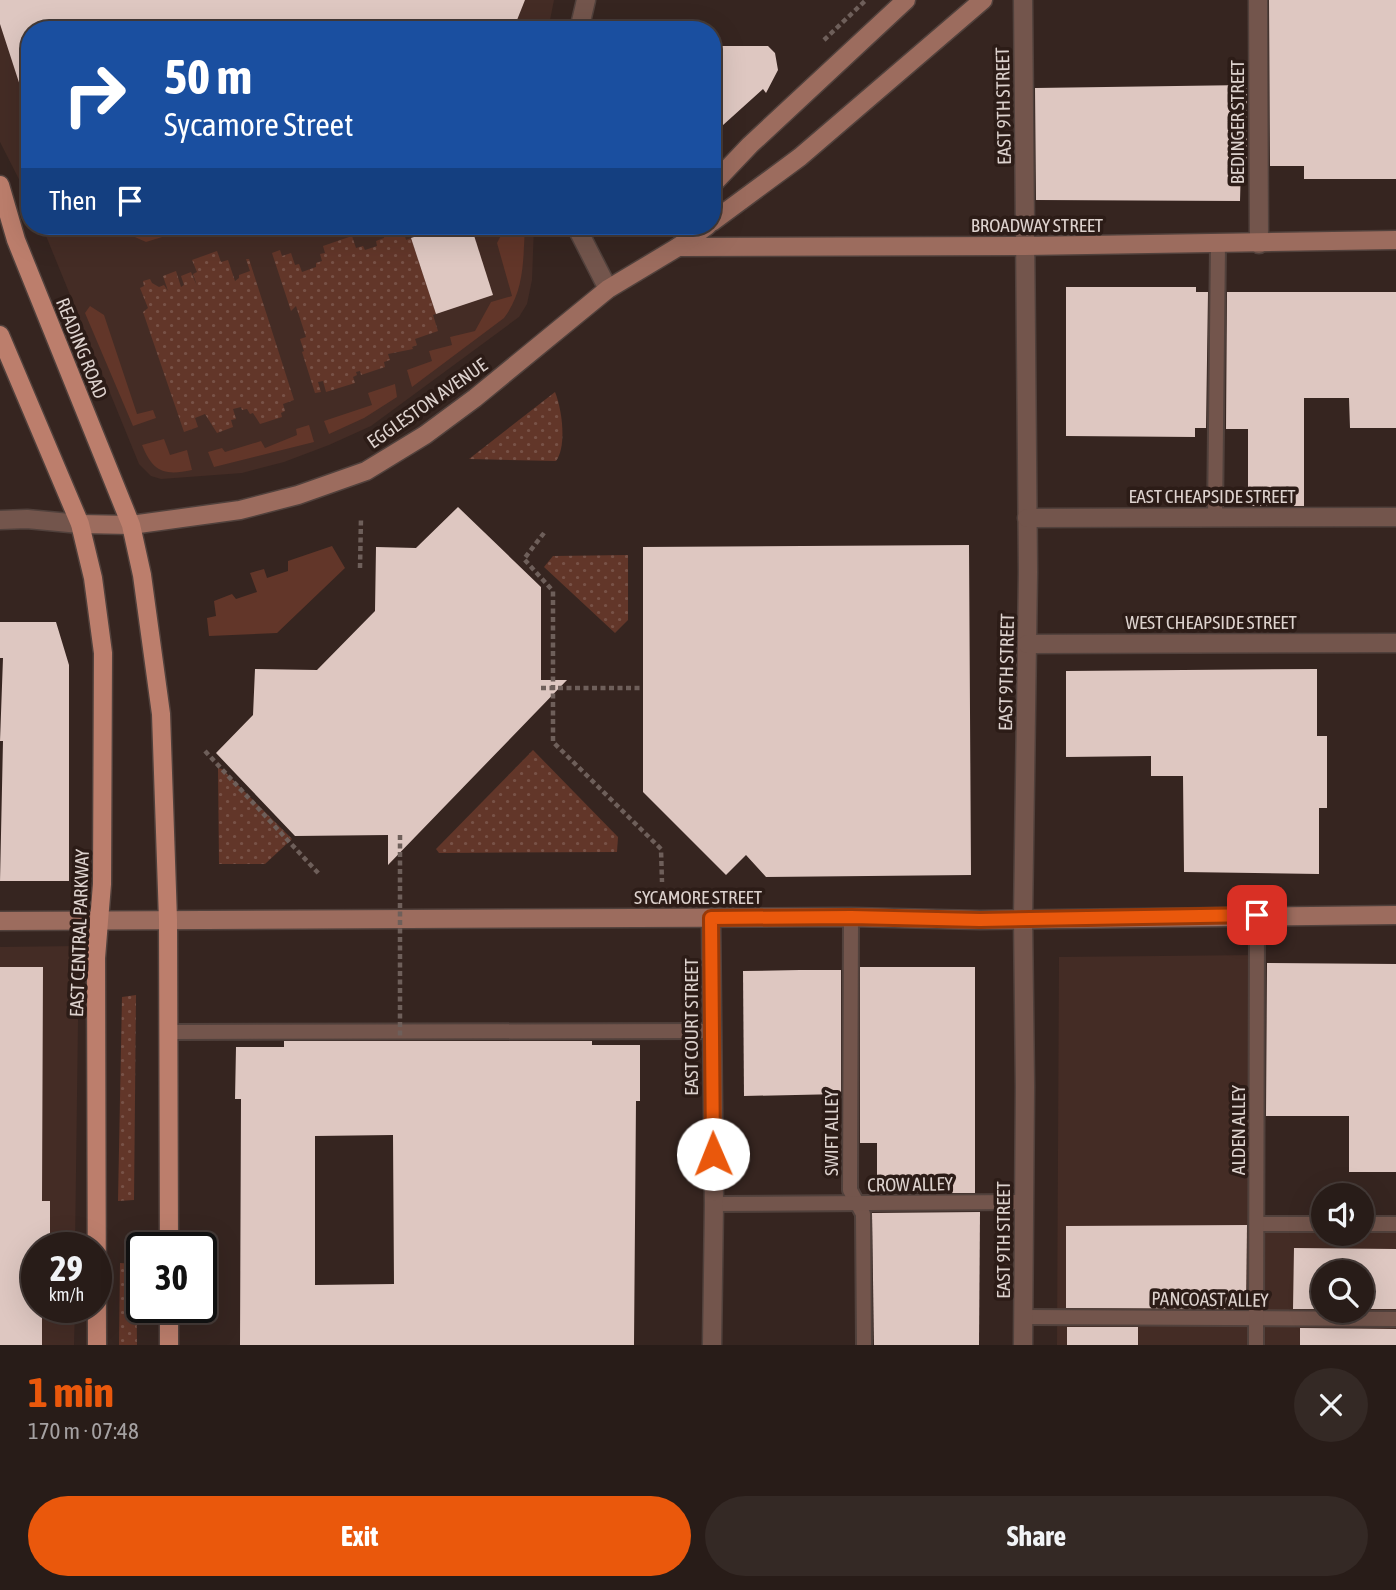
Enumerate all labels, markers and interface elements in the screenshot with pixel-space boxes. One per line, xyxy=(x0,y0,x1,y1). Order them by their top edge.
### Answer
street label: EAST 9TH STREET xyxy=(991,46,1015,165)
text: 50 m xyxy=(164,48,252,104)
icon: right xyxy=(49,49,140,140)
street label: BEDINGER STREET xyxy=(1226,59,1248,184)
text: Sycamore Street xyxy=(164,106,353,143)
icon: arrive xyxy=(111,182,149,220)
text: Then xyxy=(49,186,97,216)
street label: BROADWAY STREET xyxy=(971,214,1104,236)
street label: READING ROAD xyxy=(52,294,112,402)
street label: EGGLESTON AVENUE xyxy=(363,353,491,453)
street label: EAST CHEAPSIDE STREET xyxy=(1128,485,1296,507)
street label: WEST CHEAPSIDE STREET xyxy=(1125,611,1297,633)
street label: EAST 9TH STREET xyxy=(994,612,1018,731)
street label: EAST CENTRAL PARKWAY xyxy=(65,848,93,1017)
pin xyxy=(1227,885,1287,945)
street label: SYCAMORE STREET xyxy=(634,886,763,908)
icon: arrive xyxy=(1238,896,1276,934)
street label: EAST COURT STREET xyxy=(680,958,702,1096)
street label: ALDEN ALLEY xyxy=(1227,1085,1249,1175)
street label: SWIFT ALLEY xyxy=(820,1090,842,1176)
position arrow xyxy=(676,1117,750,1191)
street label: CROW ALLEY xyxy=(867,1172,954,1196)
street label: EAST 9TH STREET xyxy=(992,1181,1014,1299)
map controls xyxy=(1311,1183,1374,1323)
button: sound xyxy=(1311,1183,1374,1246)
speed limit sign: 30 xyxy=(126,1232,217,1323)
text: 29 xyxy=(50,1248,83,1288)
button: search xyxy=(1311,1260,1374,1323)
text: km/h xyxy=(49,1284,84,1305)
street label: PANCOAST ALLEY xyxy=(1151,1287,1269,1311)
text: 1 min xyxy=(28,1368,114,1416)
button: close xyxy=(1294,1368,1368,1442)
text: 170 m · 07:48 xyxy=(28,1418,139,1444)
button: Exit xyxy=(28,1496,691,1576)
button: Share xyxy=(705,1496,1368,1576)

